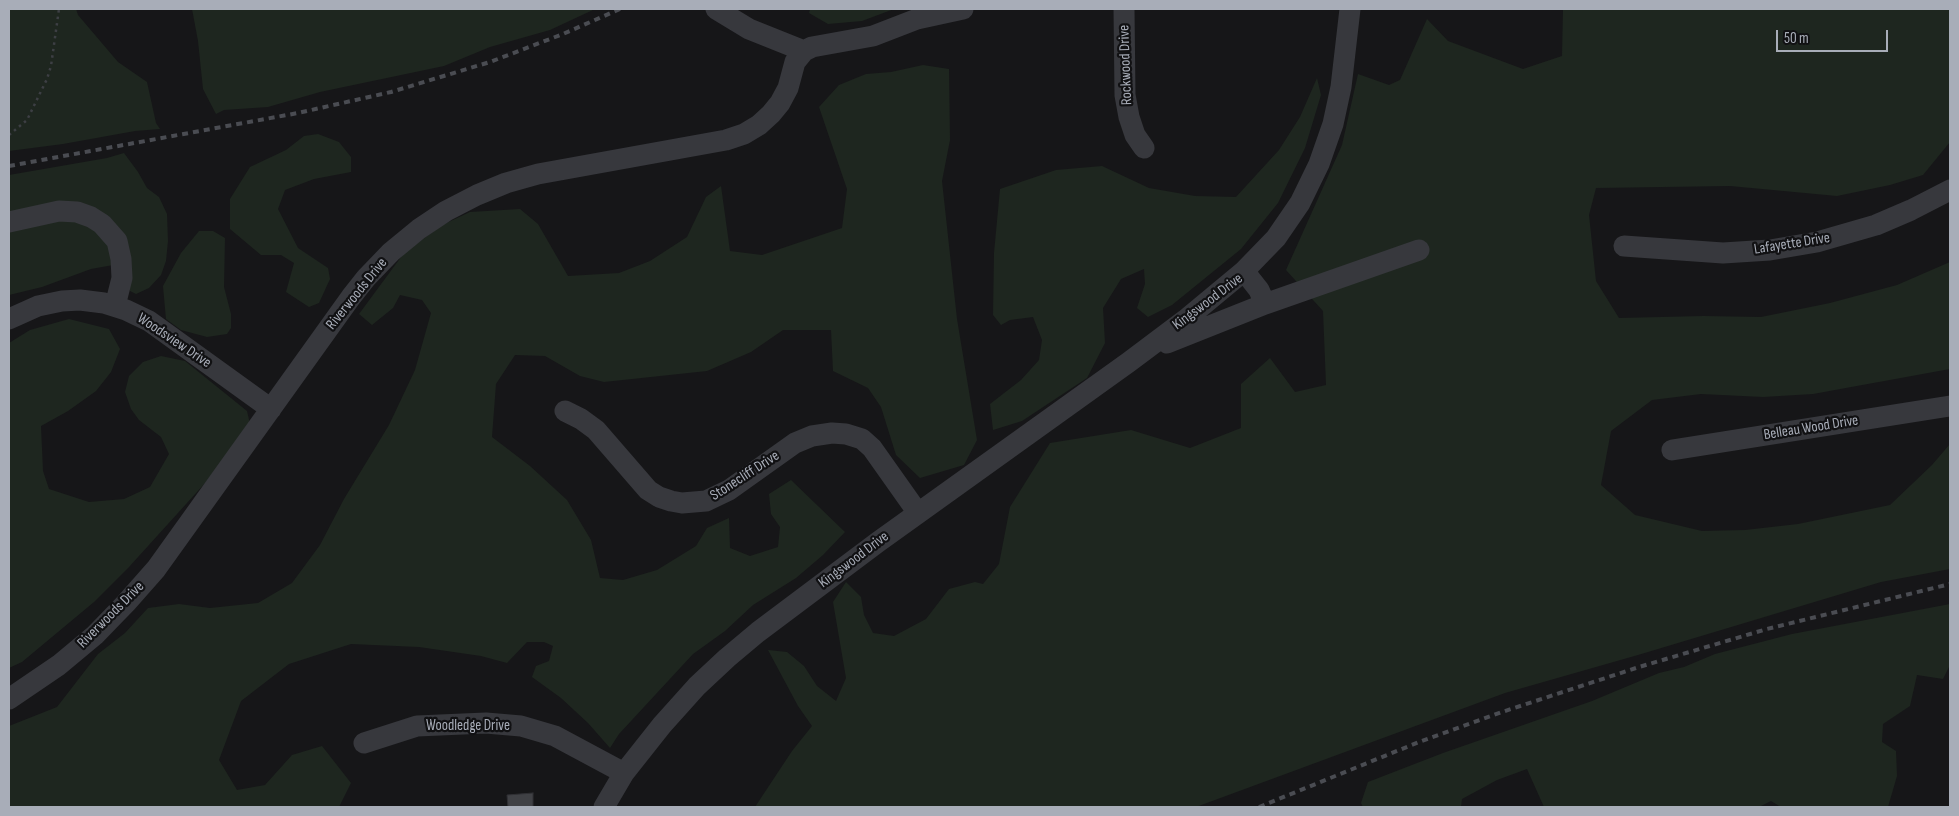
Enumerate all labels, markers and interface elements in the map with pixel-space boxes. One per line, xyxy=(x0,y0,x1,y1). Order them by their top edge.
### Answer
scale bar xyxy=(1779,20,1892,52)
street label: Rockwood Drive xyxy=(1116,25,1136,105)
text: 50 m xyxy=(1784,29,1809,48)
street label: Lafayette Drive xyxy=(1753,229,1831,259)
street label: Riverwoods Drive xyxy=(323,255,391,333)
street label: Kingswood Drive xyxy=(1169,270,1247,334)
street label: Woodsview Drive xyxy=(134,310,214,372)
street label: Belleau Wood Drive xyxy=(1762,412,1860,444)
street label: Stonecliff Drive xyxy=(707,447,783,505)
street label: Kingswood Drive xyxy=(815,528,893,592)
street label: Riverwoods Drive xyxy=(74,578,148,652)
street label: Woodledge Drive xyxy=(426,717,510,735)

